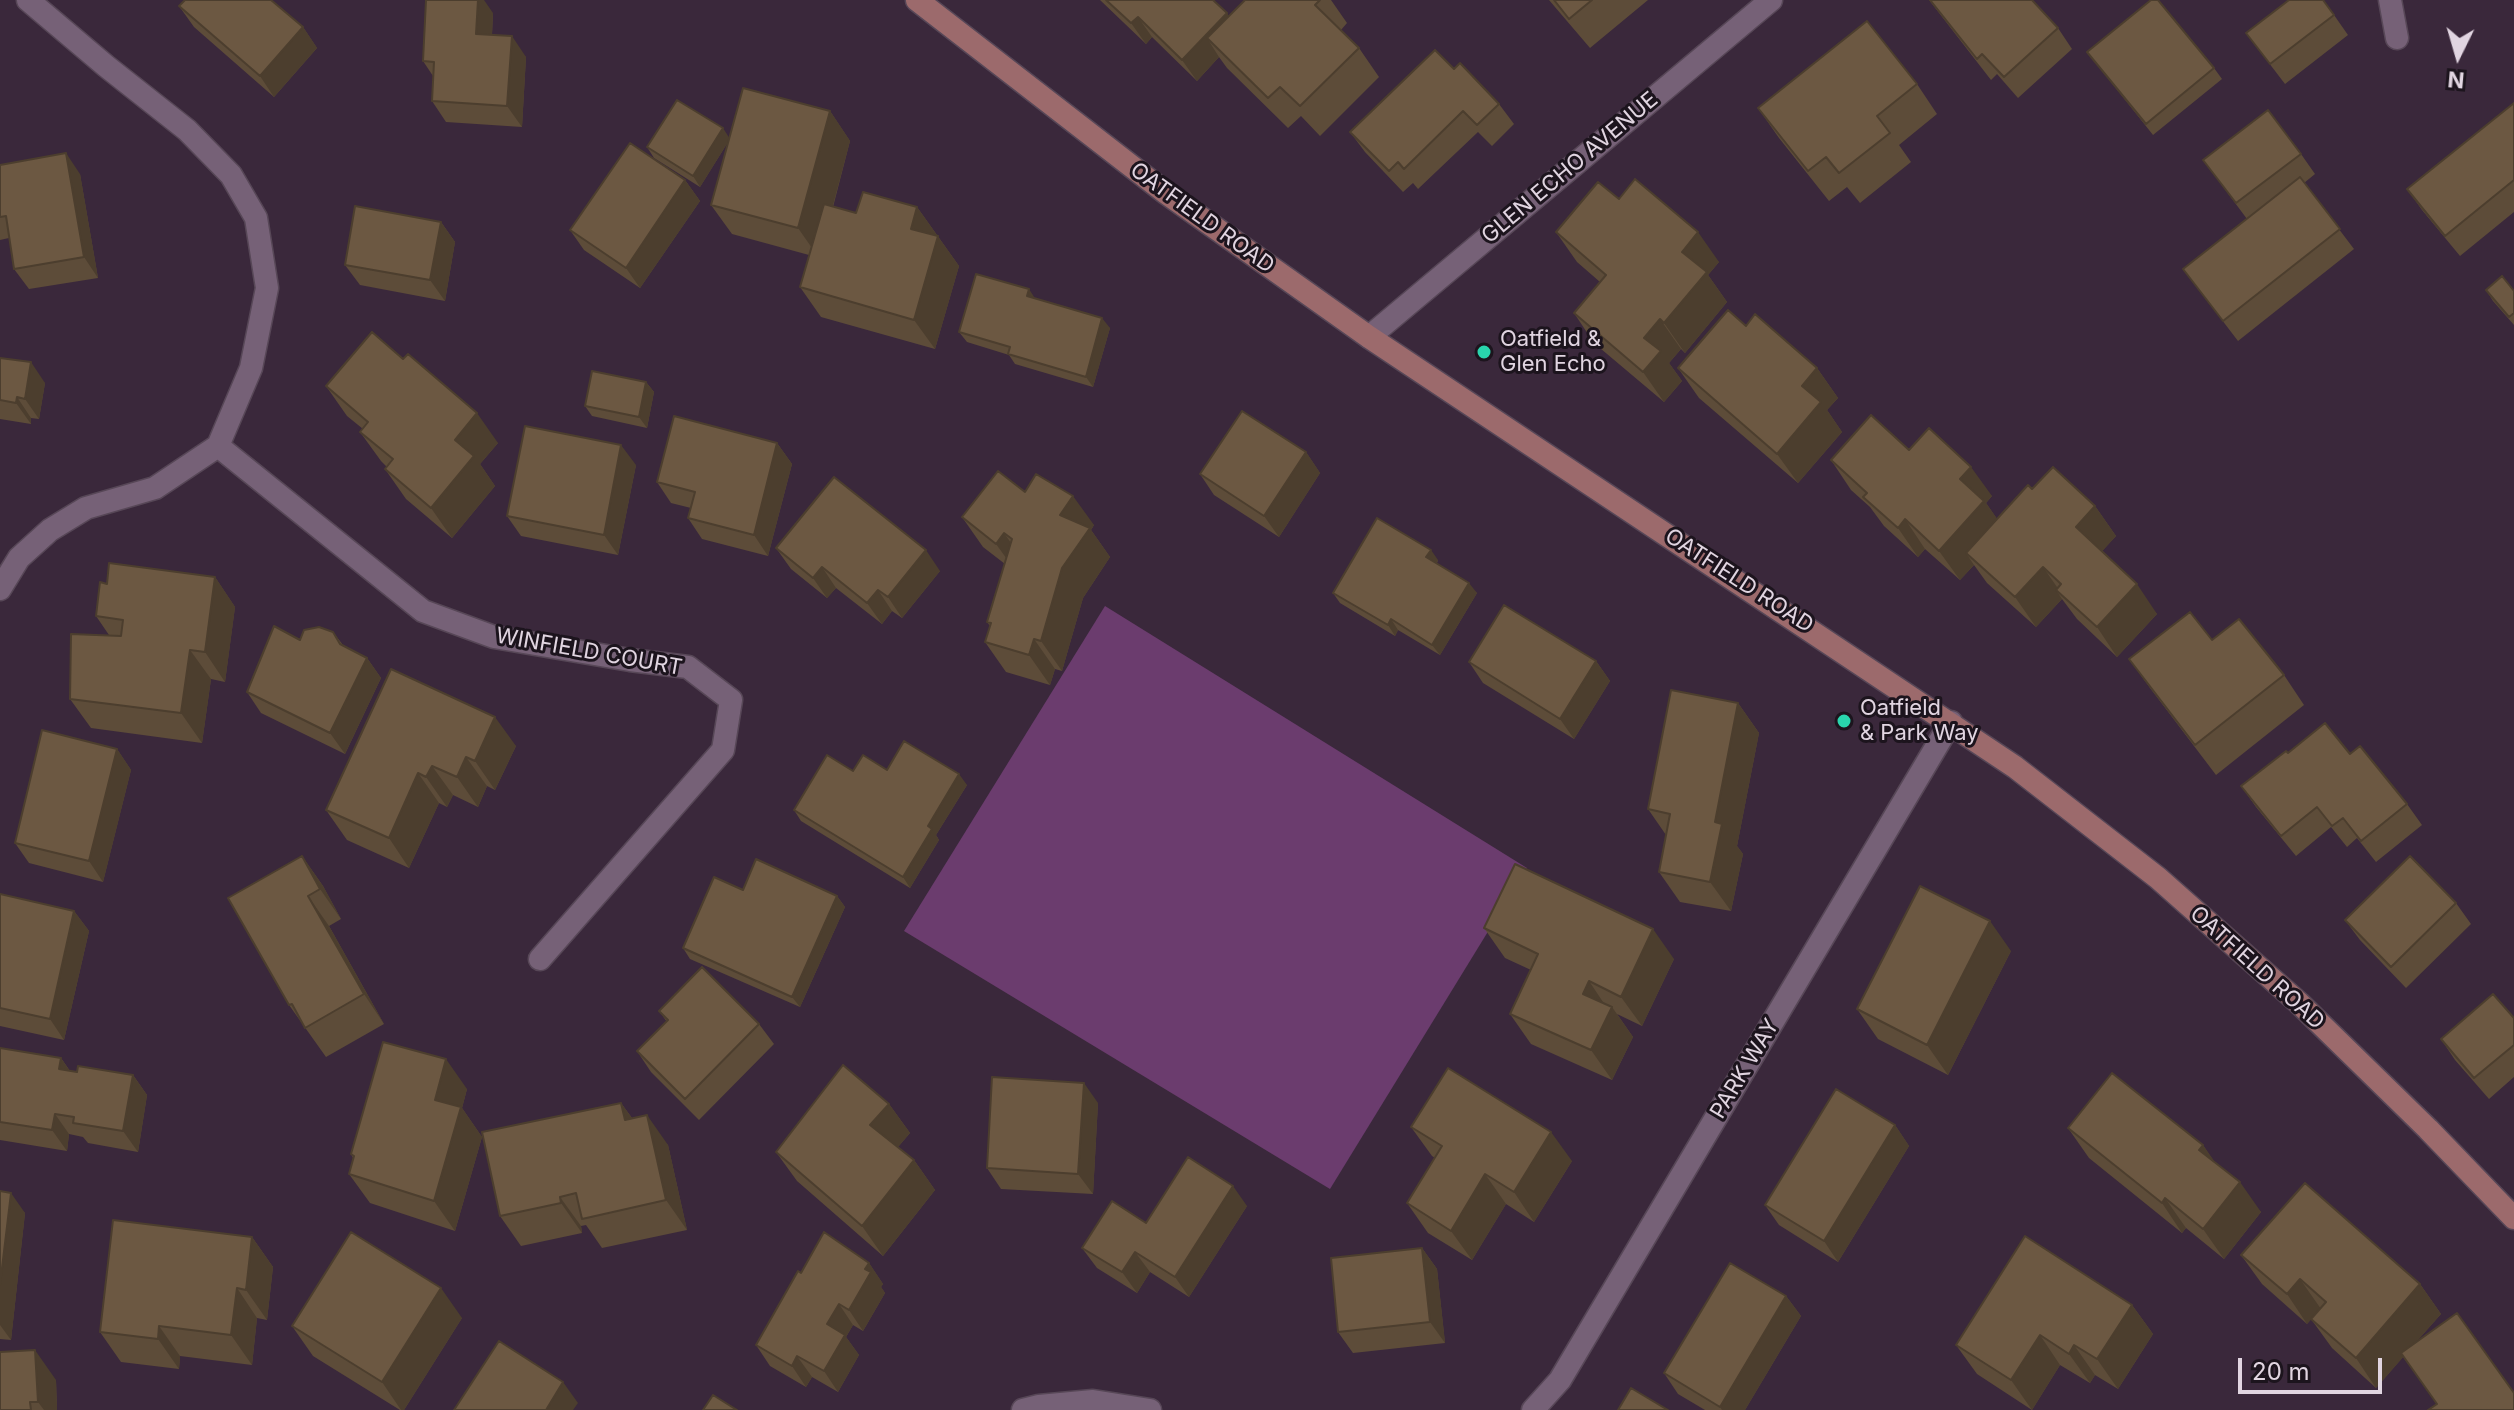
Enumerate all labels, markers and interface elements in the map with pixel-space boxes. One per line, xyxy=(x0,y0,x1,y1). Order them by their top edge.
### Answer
north arrow xyxy=(2418,16,2498,96)
text: N xyxy=(2446,66,2465,94)
street label: GLEN ECHO AVENUE xyxy=(1477,87,1663,249)
street label: OATFIELD ROAD xyxy=(1125,157,1279,279)
place label: Oatfield & Glen Echo xyxy=(1500,326,1606,378)
marker: Oatfield & Glen Echo xyxy=(1475,343,1493,361)
street label: OATFIELD ROAD xyxy=(1660,523,1818,639)
street label: WINFIELD COURT xyxy=(494,623,684,681)
place label: Oatfield & Park Way xyxy=(1860,695,1979,746)
marker: Oatfield & Park Way xyxy=(1835,712,1853,730)
street label: OATFIELD ROAD xyxy=(2184,901,2330,1035)
street label: PARK WAY xyxy=(1705,1014,1785,1124)
scale bar xyxy=(2242,1342,2386,1392)
text: 20 m xyxy=(2252,1357,2310,1386)

